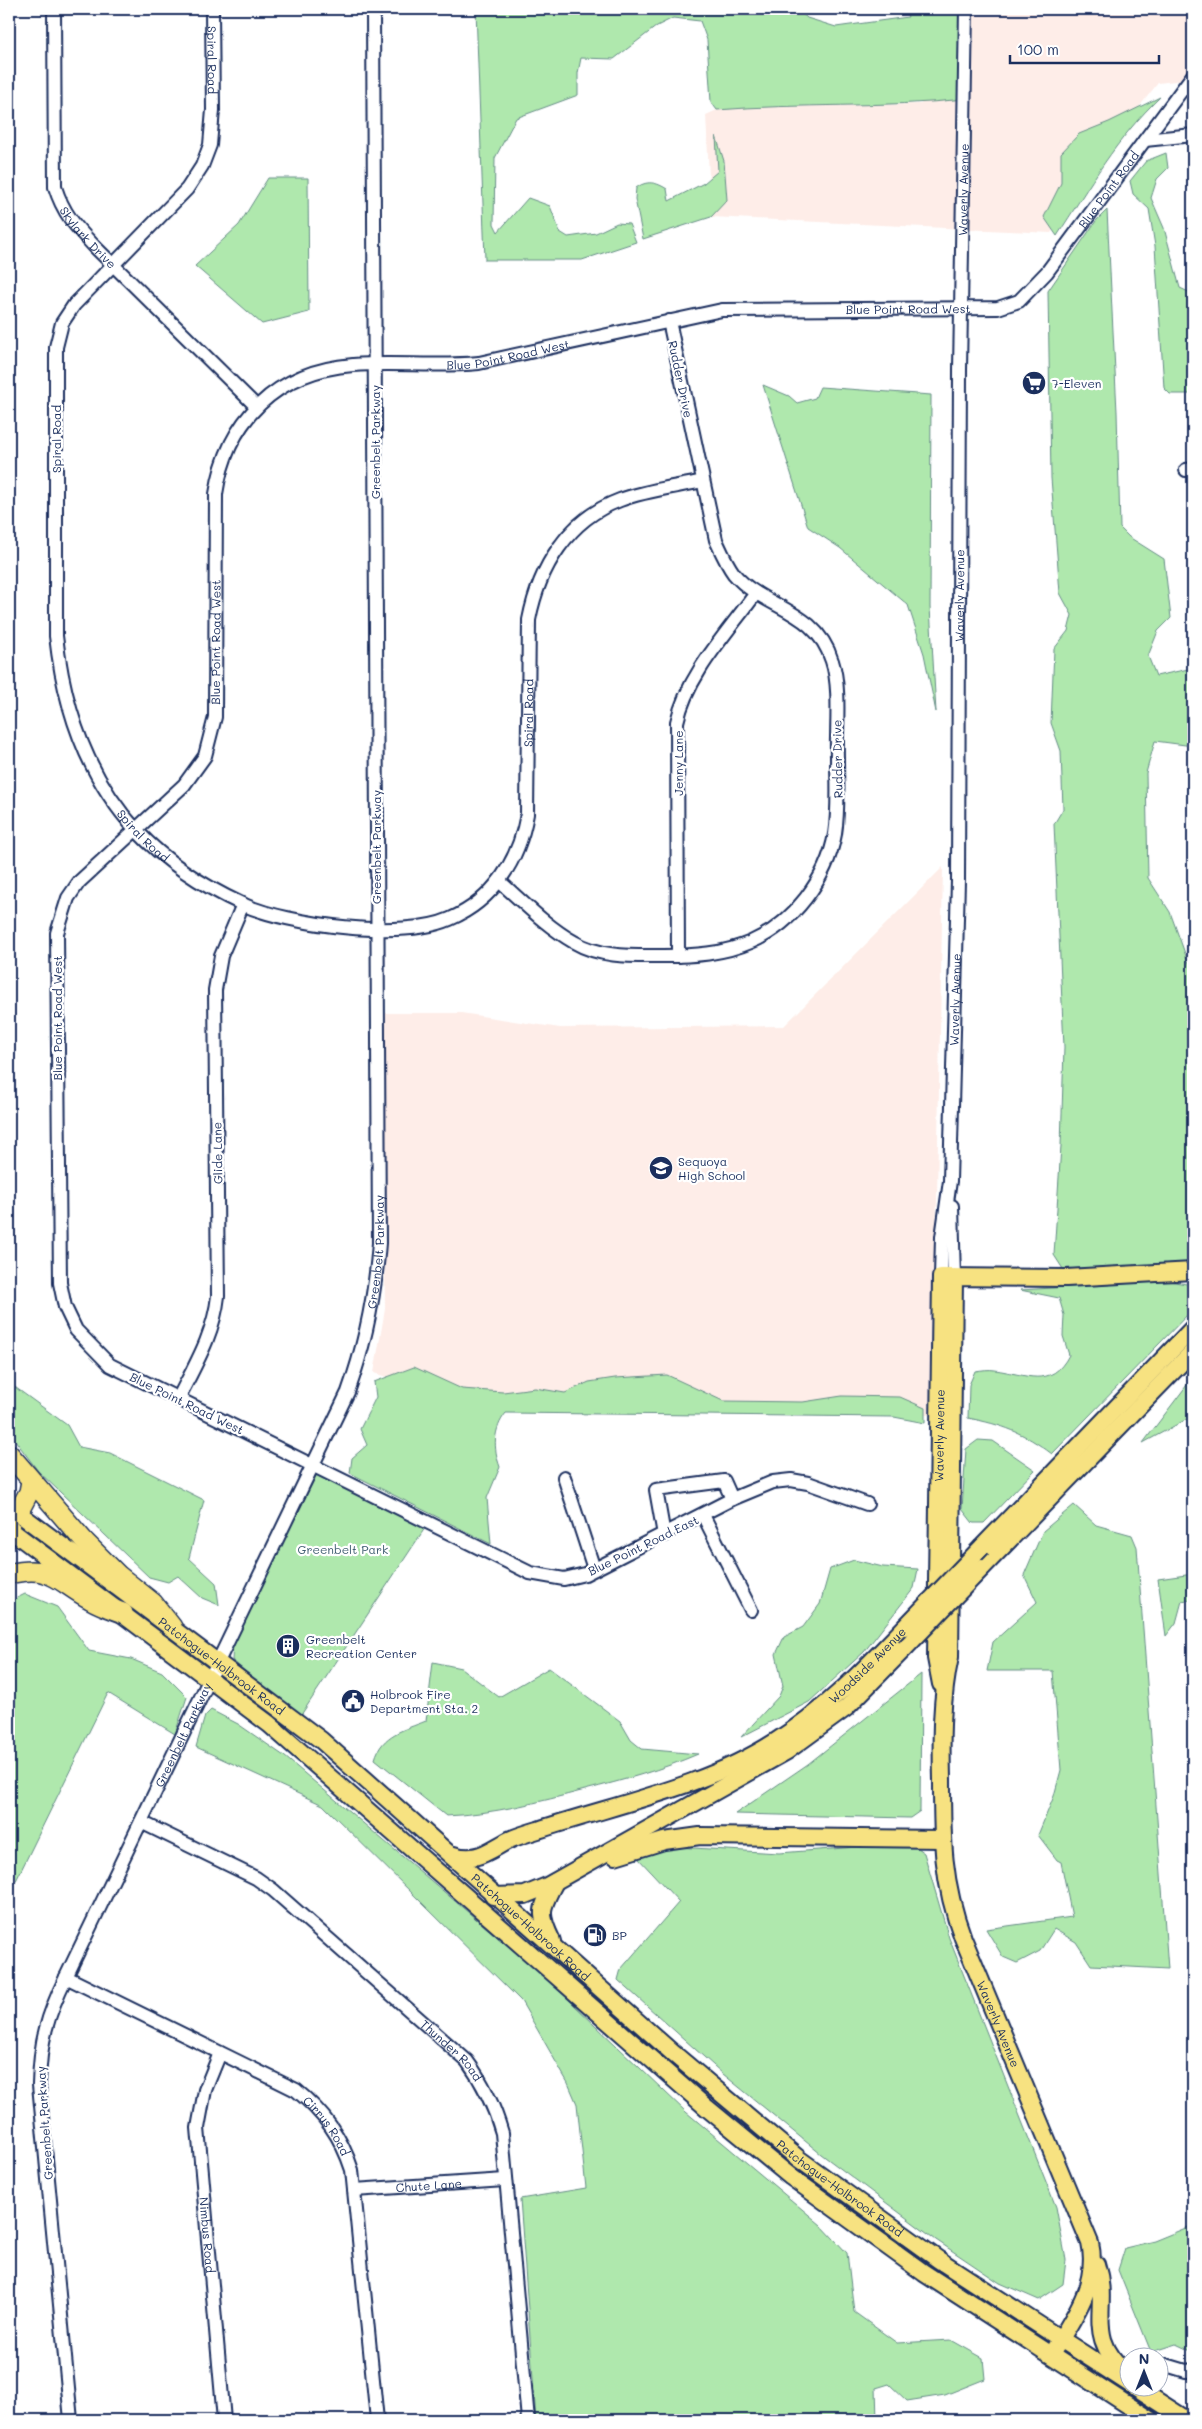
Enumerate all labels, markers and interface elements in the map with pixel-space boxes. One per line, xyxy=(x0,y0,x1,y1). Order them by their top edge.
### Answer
street label: Spiral Road xyxy=(204,26,221,95)
scale bar xyxy=(1010,32,1158,64)
text: 100 m xyxy=(1017,39,1059,59)
street label: Waverly Avenue xyxy=(954,143,972,236)
street label: Blue Point Road xyxy=(1074,147,1142,231)
street label: Skylark Drive xyxy=(56,203,120,272)
street label: Blue Point Road West xyxy=(846,300,971,317)
street label: Blue Point Road West xyxy=(446,335,571,373)
street label: Rudder Drive xyxy=(665,339,697,419)
supermarket icon: 7-Eleven xyxy=(1021,370,1047,396)
place label: 7-Eleven xyxy=(1052,375,1101,391)
street label: Greenbelt Parkway xyxy=(367,385,383,499)
street label: Spiral Road xyxy=(48,405,64,473)
street label: Waverly Avenue xyxy=(951,549,967,642)
street label: Blue Point Road West xyxy=(207,580,224,705)
street label: Spiral Road xyxy=(520,678,536,747)
street label: Rudder Drive xyxy=(828,720,846,798)
street label: Jenny Lane xyxy=(670,730,686,796)
street label: Greenbelt Parkway xyxy=(368,790,384,904)
street label: Spiral Road xyxy=(114,806,173,866)
street label: Waverly Avenue xyxy=(946,953,964,1046)
street label: Blue Point Road West xyxy=(49,956,65,1081)
street label: Glide Lane xyxy=(208,1122,226,1184)
place label: Sequoya High School xyxy=(678,1153,746,1183)
school or university icon: Sequoya High School xyxy=(648,1155,674,1181)
street label: Greenbelt Parkway xyxy=(363,1195,387,1310)
street label: Blue Point Road West xyxy=(127,1368,247,1438)
street label: Waverly Avenue xyxy=(930,1389,948,1482)
street label: Blue Point Road East xyxy=(585,1511,701,1579)
park label: Greenbelt Park xyxy=(298,1541,388,1557)
street label: Patchogue-Holbrook Road xyxy=(155,1613,288,1718)
street label: Woodside Avenue xyxy=(825,1623,909,1706)
place label: Greenbelt Recreation Center xyxy=(306,1631,417,1661)
building icon: Greenbelt Recreation Center xyxy=(275,1633,301,1659)
street label: Greenbelt Parkway xyxy=(151,1680,215,1789)
place label: Holbrook Fire Department Sta. 2 xyxy=(370,1686,478,1716)
public building icon: Holbrook Fire Department Sta. 2 xyxy=(340,1688,366,1714)
street label: Patchogue-Holbrook Road xyxy=(468,1870,594,1984)
fuel station icon: BP xyxy=(582,1922,608,1948)
place label: BP xyxy=(612,1927,627,1943)
street label: Waverly Avenue xyxy=(974,1978,1024,2070)
street label: Thunder Road xyxy=(417,2016,487,2084)
street label: Greenbelt Parkway xyxy=(32,2066,56,2180)
street label: Cirrus Road xyxy=(300,2092,354,2158)
street label: Patchogue-Holbrook Road xyxy=(773,2136,907,2240)
street label: Chute Lane xyxy=(395,2175,462,2195)
street label: Nimbus Road xyxy=(196,2196,219,2274)
north arrow xyxy=(1120,2346,1170,2396)
text: N xyxy=(1139,2349,1149,2368)

